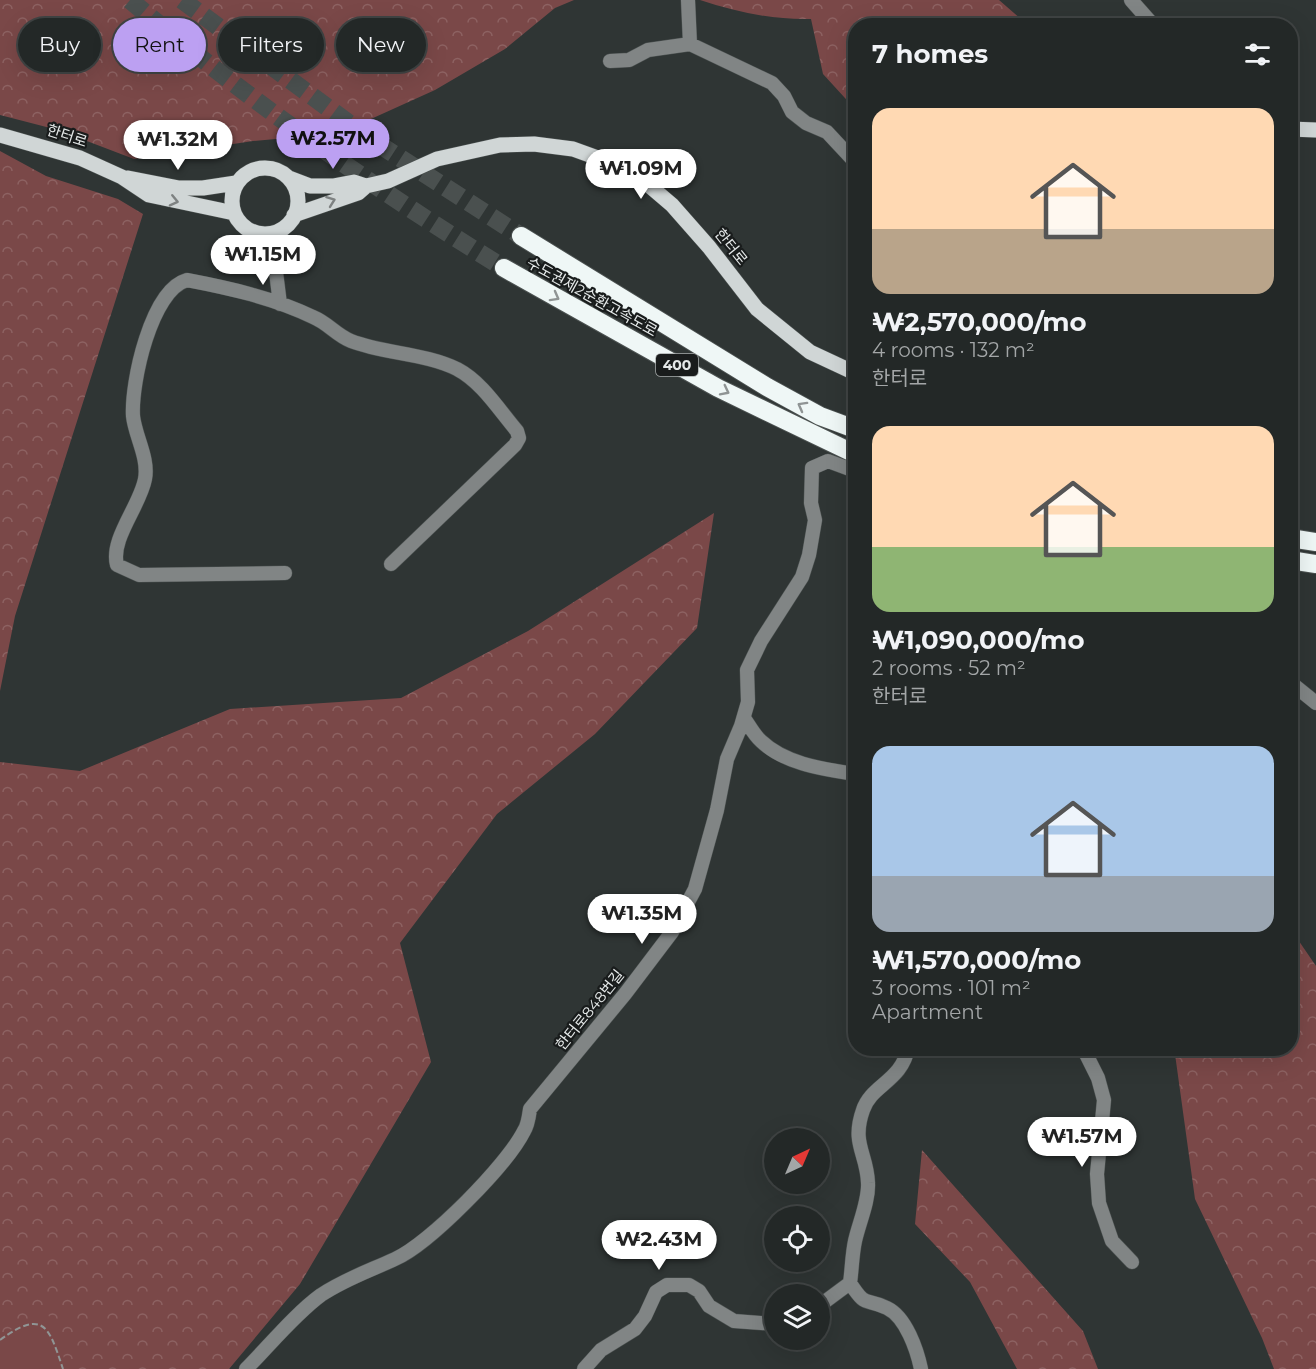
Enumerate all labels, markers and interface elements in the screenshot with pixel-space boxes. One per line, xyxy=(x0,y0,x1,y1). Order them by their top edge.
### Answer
chip: Buy xyxy=(18,18,101,72)
chip: Rent xyxy=(113,18,206,72)
chip: Filters xyxy=(218,18,324,72)
chip: New xyxy=(336,18,426,72)
text: 7 homes xyxy=(872,38,988,70)
icon: filters xyxy=(1241,38,1274,71)
pin: ₩2.57M xyxy=(284,119,382,170)
street label: 한터로 xyxy=(45,120,90,151)
pin: ₩1.32M xyxy=(129,120,227,171)
text: ₩2.57M xyxy=(290,126,376,150)
text: ₩1.32M xyxy=(138,127,218,151)
icon: home xyxy=(1019,147,1127,255)
pin: ₩1.09M xyxy=(592,149,690,200)
text: ₩1.09M xyxy=(599,156,683,180)
one-way arrow xyxy=(169,193,179,206)
one-way arrow xyxy=(325,195,336,208)
street label: 한터로 xyxy=(711,225,752,269)
pin: ₩1.15M xyxy=(214,235,312,286)
text: ₩1.15M xyxy=(225,242,301,266)
street label: 수도권제2순환고속도로 xyxy=(524,253,661,340)
one-way arrow xyxy=(549,289,559,301)
text: ₩2,570,000/mo xyxy=(872,306,1087,338)
text: 4 rooms · 132 m² xyxy=(872,338,1035,362)
road number: 400 xyxy=(656,354,698,376)
text: 한터로 xyxy=(872,366,927,390)
one-way arrow xyxy=(719,384,730,396)
one-way arrow xyxy=(797,402,808,413)
icon: home xyxy=(1019,465,1127,573)
text: ₩1,090,000/mo xyxy=(872,624,1084,656)
text: 2 rooms · 52 m² xyxy=(872,656,1026,680)
text: 한터로 xyxy=(872,684,927,708)
icon: home xyxy=(1019,785,1127,893)
pin: ₩1.35M xyxy=(593,894,691,945)
text: ₩1.35M xyxy=(602,901,682,925)
text: ₩1,570,000/mo xyxy=(872,944,1081,976)
street label: 한터로848번길 xyxy=(551,966,628,1054)
text: 3 rooms · 101 m² xyxy=(872,976,1031,1000)
text: Apartment xyxy=(872,1000,983,1024)
pin: ₩1.57M xyxy=(1033,1117,1131,1168)
text: ₩1.57M xyxy=(1041,1124,1123,1148)
north arrow xyxy=(764,1128,830,1194)
map controls xyxy=(764,1128,830,1350)
button: locate xyxy=(764,1206,830,1272)
pin: ₩2.43M xyxy=(610,1220,708,1271)
text: ₩2.43M xyxy=(616,1227,702,1251)
button: layers xyxy=(764,1284,830,1350)

